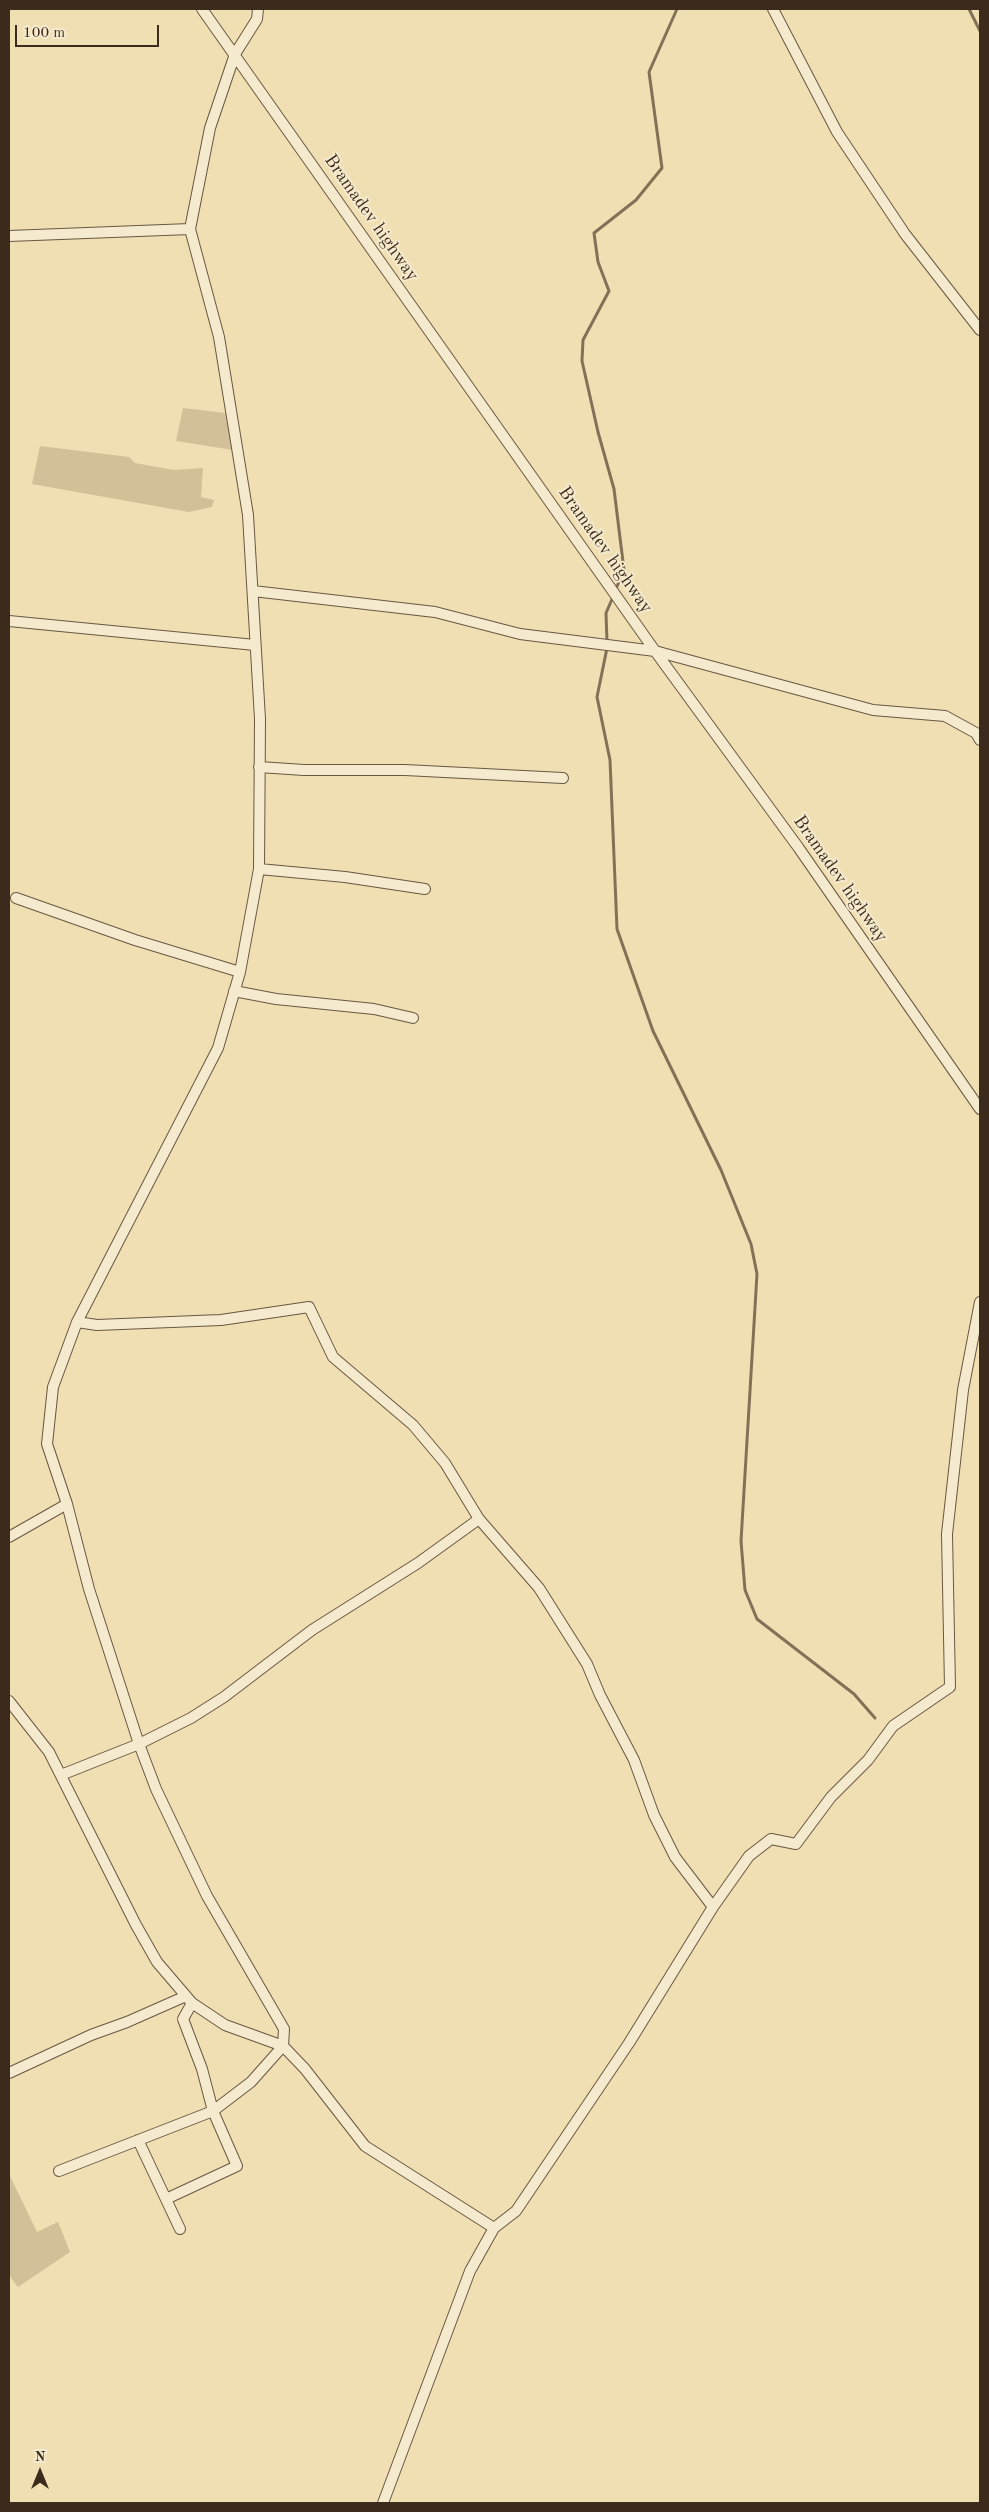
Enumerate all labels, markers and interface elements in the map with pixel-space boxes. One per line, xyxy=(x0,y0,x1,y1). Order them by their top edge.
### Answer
scale bar xyxy=(18,15,161,47)
text: 100 m xyxy=(23,26,65,41)
street label: Bramadev highway xyxy=(319,150,423,286)
street label: Bramadev highway xyxy=(553,482,657,618)
street label: Bramadev highway xyxy=(788,811,892,947)
north arrow xyxy=(15,2447,65,2497)
text: N xyxy=(35,2450,45,2464)

